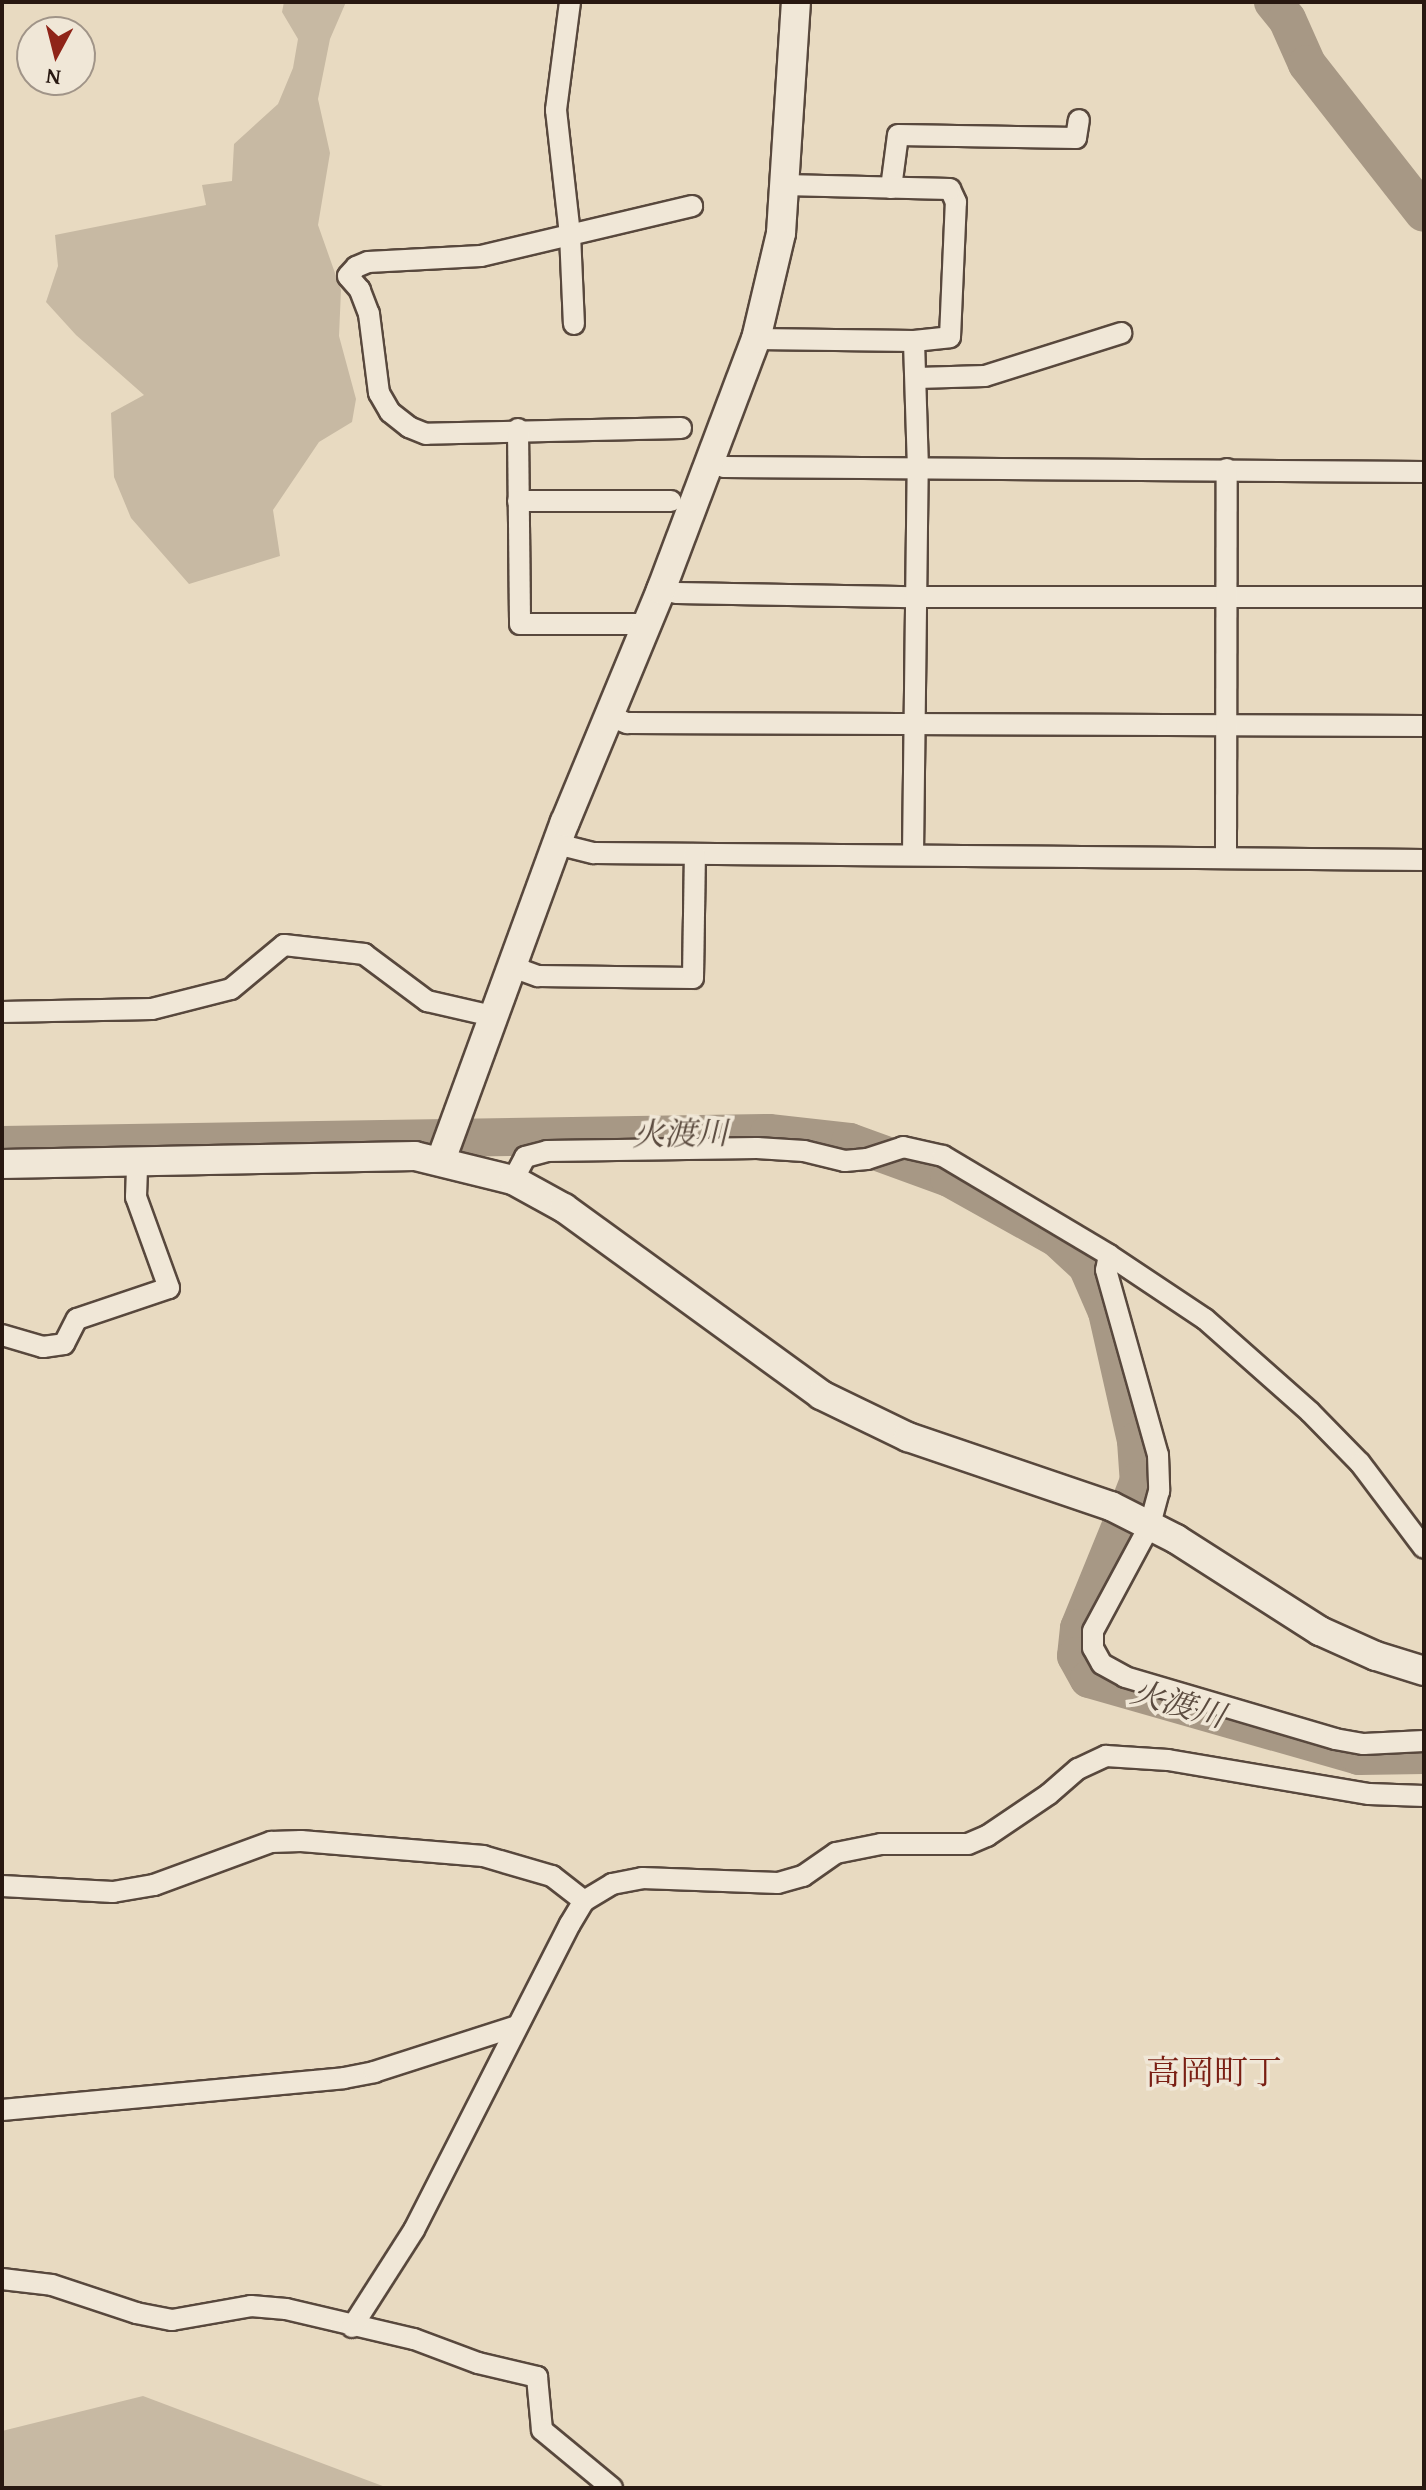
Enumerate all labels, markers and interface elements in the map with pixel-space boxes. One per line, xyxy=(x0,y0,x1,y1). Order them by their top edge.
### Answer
north arrow xyxy=(16,16,96,96)
text: N xyxy=(44,61,63,95)
water label: 火渡川 xyxy=(632,1114,728,1154)
water label: 火渡川 xyxy=(1127,1672,1229,1736)
district label: 高岡町丁 xyxy=(1146,2052,1282,2092)

